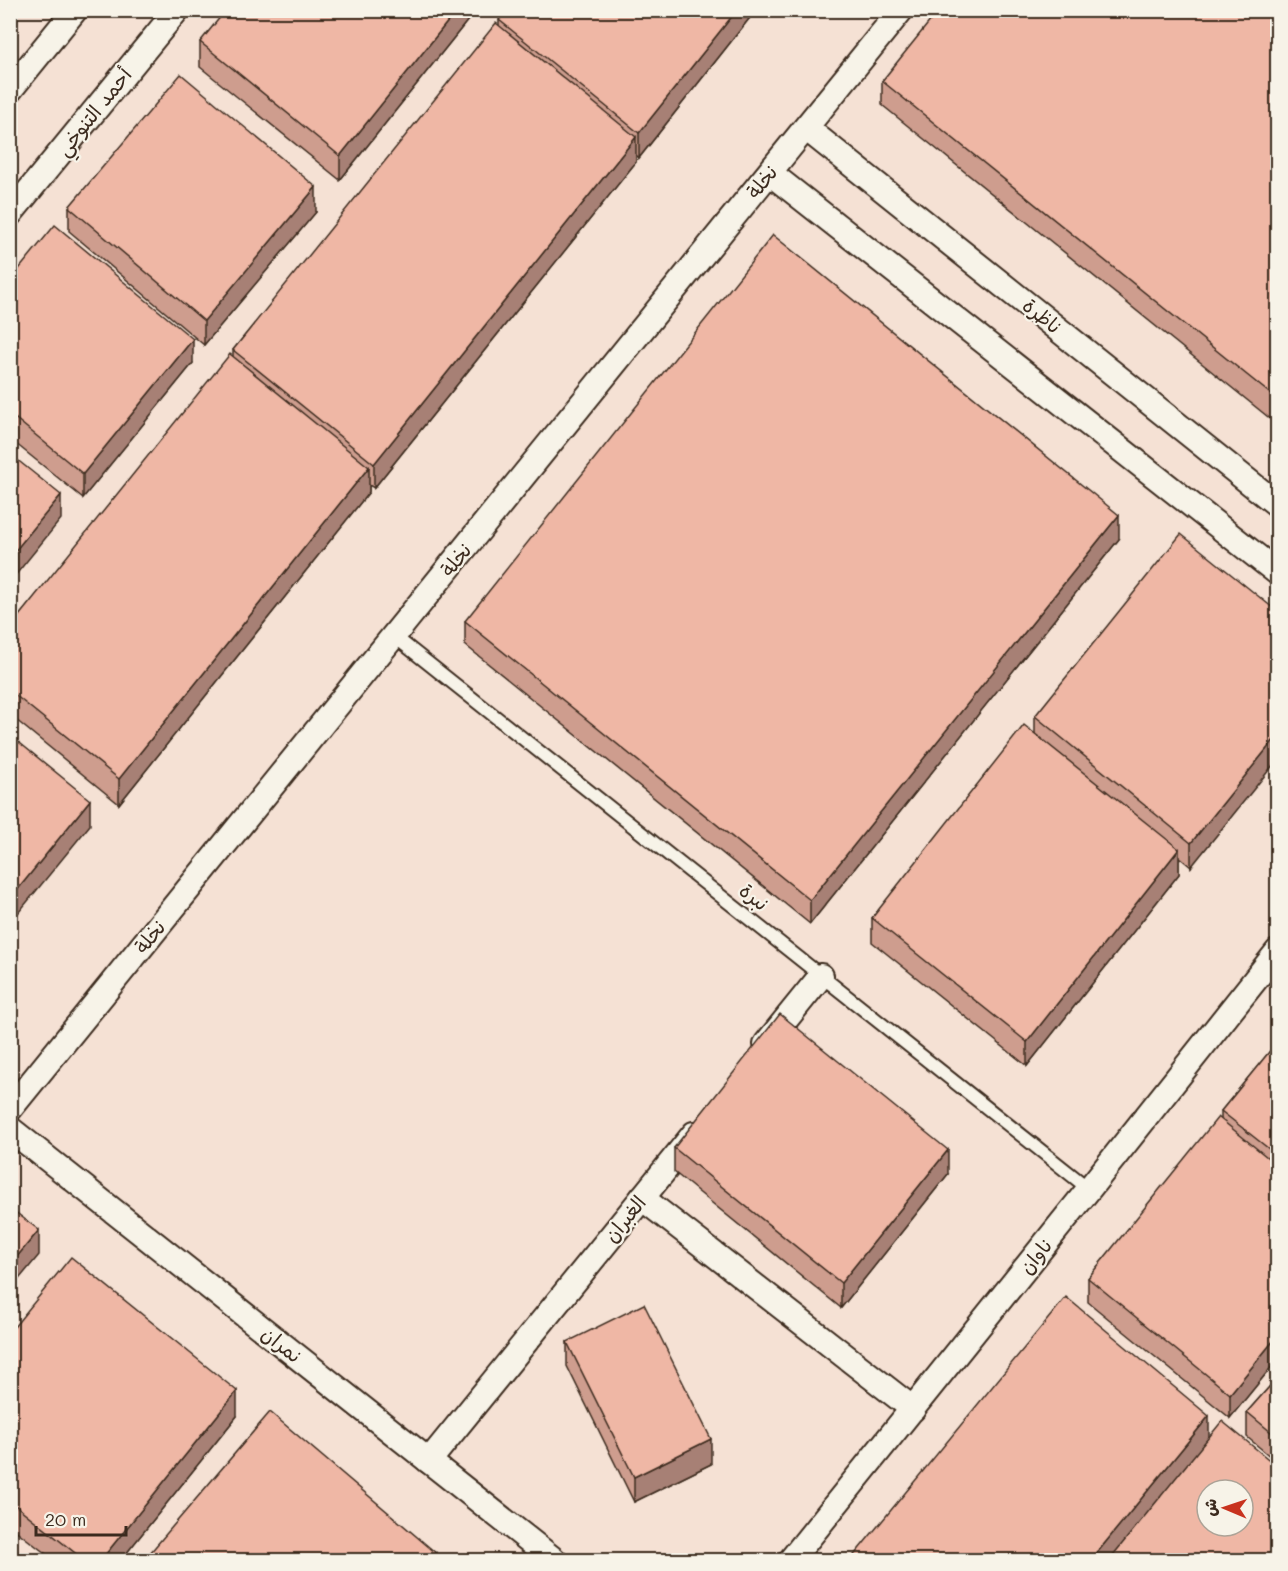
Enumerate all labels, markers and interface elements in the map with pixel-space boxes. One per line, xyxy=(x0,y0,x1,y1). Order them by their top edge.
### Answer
street label: أحمد التنوخي xyxy=(50,62,142,165)
street label: نخلة xyxy=(740,159,783,204)
street label: ناظرة xyxy=(1018,292,1067,339)
street label: نخلة xyxy=(434,537,477,582)
street label: نبرة xyxy=(735,877,775,916)
street label: نخلة xyxy=(128,914,171,959)
street label: الغبران xyxy=(598,1190,651,1247)
street label: ناوان xyxy=(1013,1232,1058,1279)
street label: نمران xyxy=(257,1320,308,1368)
north arrow xyxy=(1195,1478,1255,1538)
text: ش xyxy=(1199,1498,1220,1517)
scale bar xyxy=(36,1499,126,1537)
text: 20 m xyxy=(45,1507,86,1531)

